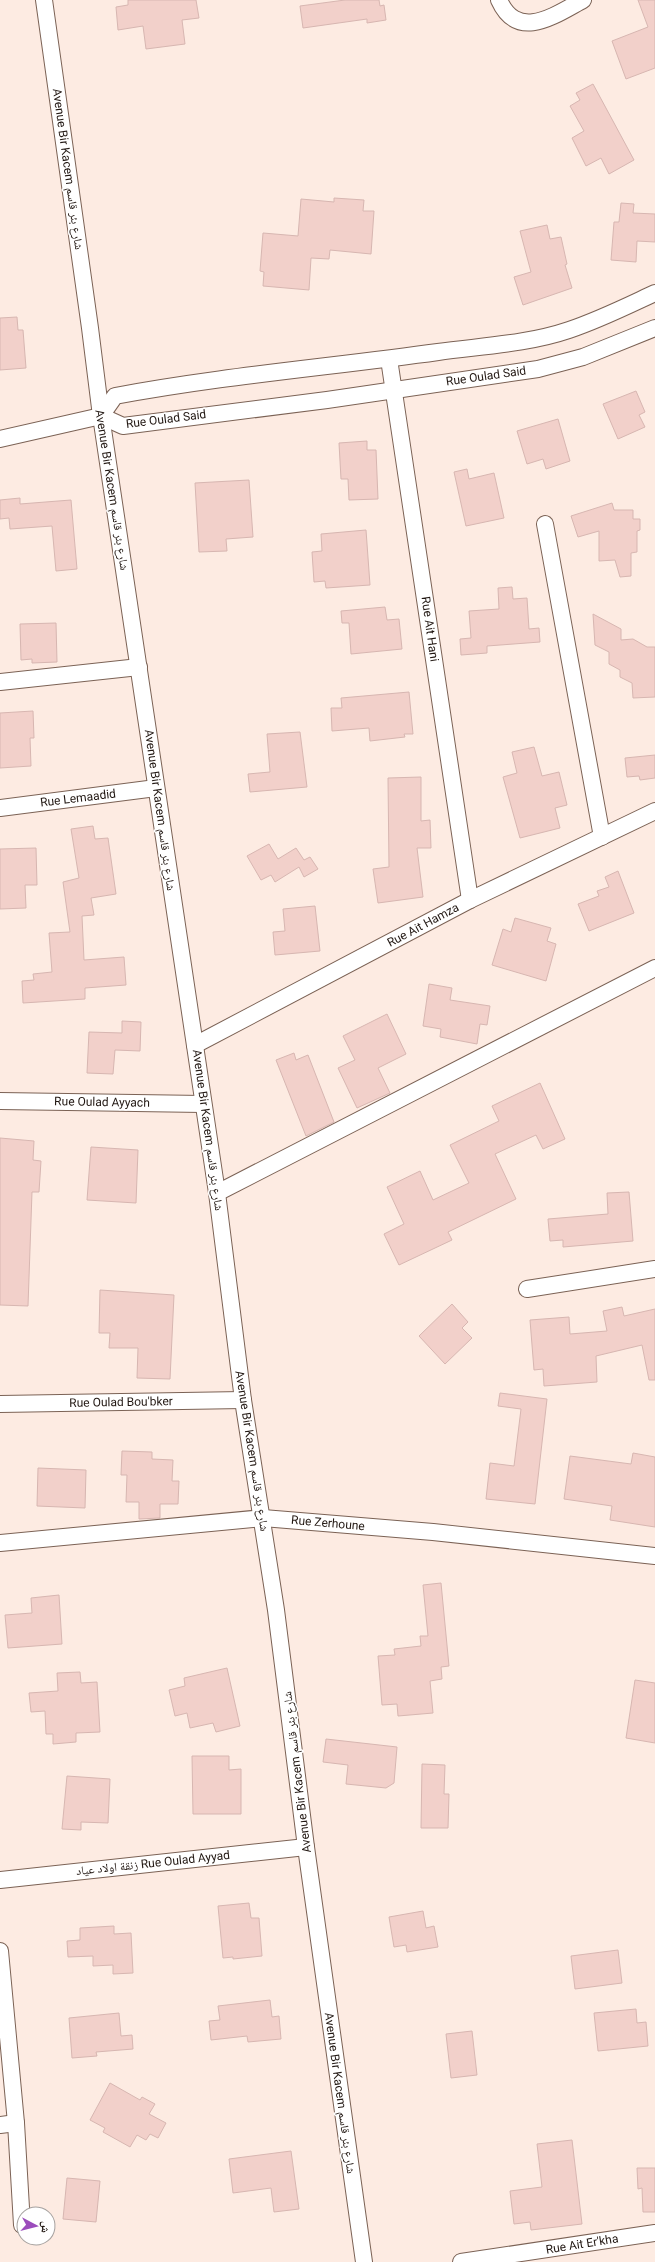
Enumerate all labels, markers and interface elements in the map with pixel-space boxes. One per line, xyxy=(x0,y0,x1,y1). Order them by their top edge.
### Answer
street label: Avenue Bir Kacem شارع بئر قاسم xyxy=(49,88,86,251)
street label: Rue Oulad Said xyxy=(445,363,527,389)
street label: Rue Oulad Said xyxy=(125,407,207,431)
street label: Avenue Bir Kacem شارع بئر قاسم xyxy=(91,409,132,572)
street label: Rue Ait Hani xyxy=(419,596,442,663)
street label: Avenue Bir Kacem شارع بئر قاسم xyxy=(141,729,178,892)
street label: Rue Lemaadid xyxy=(39,786,117,810)
street label: Rue Ait Hamza xyxy=(385,900,461,950)
street label: Avenue Bir Kacem شارع بئر قاسم xyxy=(189,1049,226,1212)
street label: Rue Oulad Ayyach xyxy=(54,1094,150,1110)
street label: Avenue Bir Kacem شارع بئر قاسم xyxy=(231,1370,272,1533)
street label: Rue Oulad Bou'bker xyxy=(69,1394,173,1410)
street label: Rue Zerhoune xyxy=(291,1513,365,1533)
street label: Avenue Bir Kacem شارع بئر قاسم xyxy=(280,1690,315,1854)
street label: زنقة اولاد عياد Rue Oulad Ayyad xyxy=(75,1848,231,1878)
street label: Avenue Bir Kacem شارع بئر قاسم xyxy=(321,2012,358,2175)
north arrow xyxy=(16,2206,56,2246)
text: ش xyxy=(37,2220,53,2234)
street label: Rue Ait Er'kha xyxy=(545,2231,619,2257)

